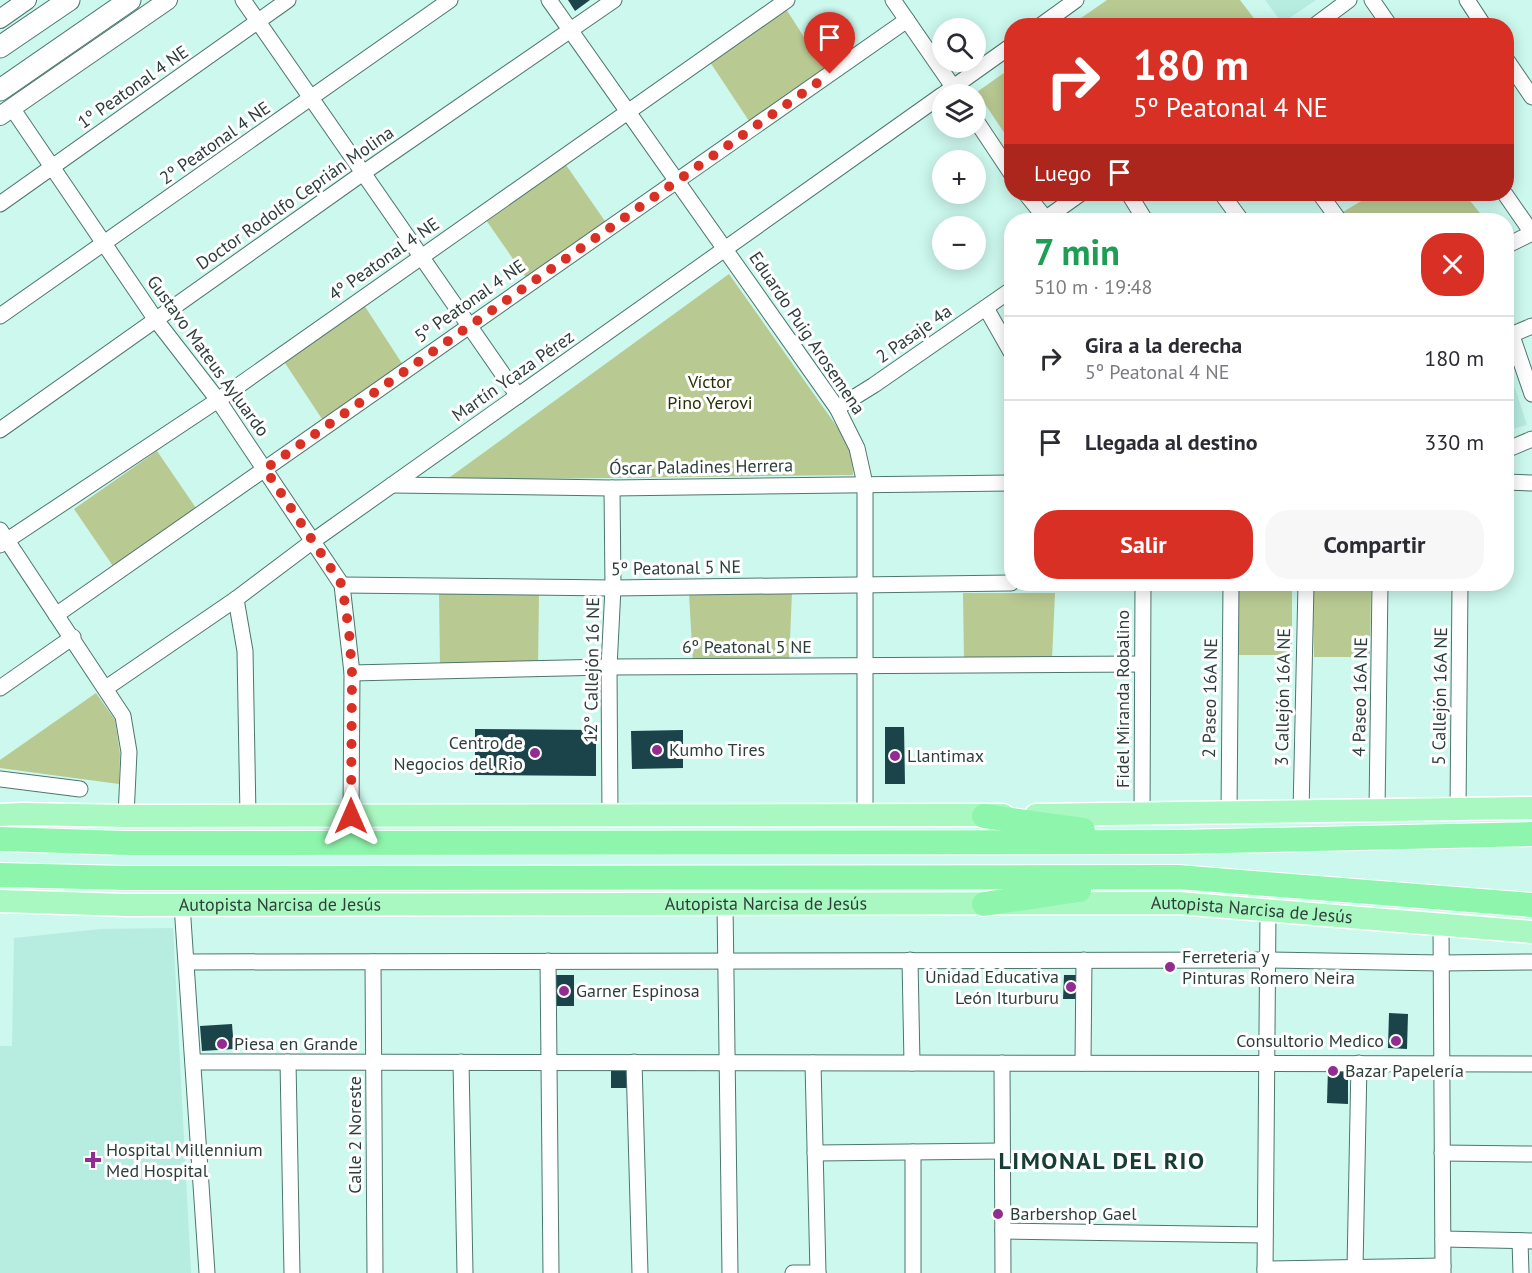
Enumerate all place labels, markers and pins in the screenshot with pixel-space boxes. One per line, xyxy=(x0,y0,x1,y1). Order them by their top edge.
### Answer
pin xyxy=(804,12,855,74)
place label: Centro de Negocios del Rio xyxy=(394,731,523,775)
place label: Kumho Tires xyxy=(669,738,765,761)
marker: Kumho Tires xyxy=(650,743,664,757)
place label: Llantimax xyxy=(907,744,984,767)
marker: Centro de Negocios del Rio xyxy=(528,746,542,760)
marker: Llantimax xyxy=(888,749,902,763)
place label: Ferreteria y Pinturas Romero Neira xyxy=(1182,945,1355,989)
marker: Ferreteria y Pinturas Romero Neira xyxy=(1163,960,1177,974)
place label: Unidad Educativa León Iturburu xyxy=(925,965,1059,1009)
place label: Garner Espinosa xyxy=(576,979,700,1002)
marker: Unidad Educativa León Iturburu xyxy=(1064,980,1078,994)
marker: Garner Espinosa xyxy=(557,984,571,998)
place label: Consultorio Medico xyxy=(1236,1029,1384,1052)
place label: Piesa en Grande xyxy=(234,1032,358,1055)
marker: Consultorio Medico xyxy=(1389,1034,1403,1048)
marker: Piesa en Grande xyxy=(215,1037,229,1051)
place label: Bazar Papelería xyxy=(1345,1059,1464,1082)
marker: Bazar Papelería xyxy=(1326,1064,1340,1078)
place label: Hospital Millennium Med Hospital xyxy=(106,1138,263,1182)
marker: Hospital Millennium Med Hospital xyxy=(84,1151,102,1169)
place label: Barbershop Gael xyxy=(1010,1202,1137,1225)
marker: Barbershop Gael xyxy=(991,1207,1005,1221)

